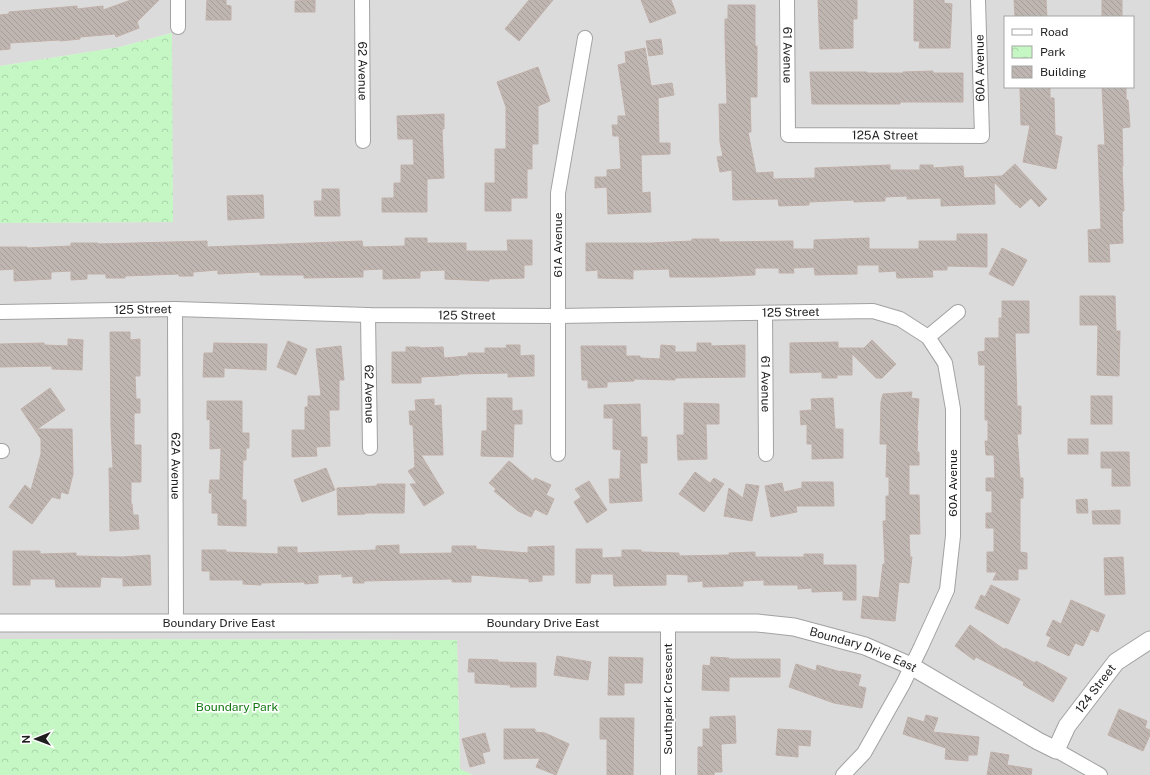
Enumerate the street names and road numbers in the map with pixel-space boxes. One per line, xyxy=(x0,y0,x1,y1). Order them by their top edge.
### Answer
street label: 61 Avenue xyxy=(780,27,795,84)
street label: 60A Avenue xyxy=(972,34,988,102)
street label: 62 Avenue xyxy=(355,42,370,101)
street label: 125A Street xyxy=(852,128,919,143)
street label: 61A Avenue xyxy=(551,212,565,278)
street label: 125 Street xyxy=(114,302,172,317)
street label: 125 Street xyxy=(762,305,820,320)
street label: 125 Street xyxy=(438,308,496,323)
street label: 61 Avenue xyxy=(758,356,773,413)
street label: 62 Avenue xyxy=(362,364,377,424)
street label: 62A Avenue xyxy=(168,432,183,500)
street label: 60A Avenue xyxy=(946,449,960,517)
street label: Boundary Drive East xyxy=(163,616,276,630)
street label: Boundary Drive East xyxy=(487,616,600,630)
street label: Boundary Drive East xyxy=(808,624,920,675)
street label: Southpark Crescent xyxy=(661,643,675,755)
street label: 124 Street xyxy=(1073,661,1119,716)

